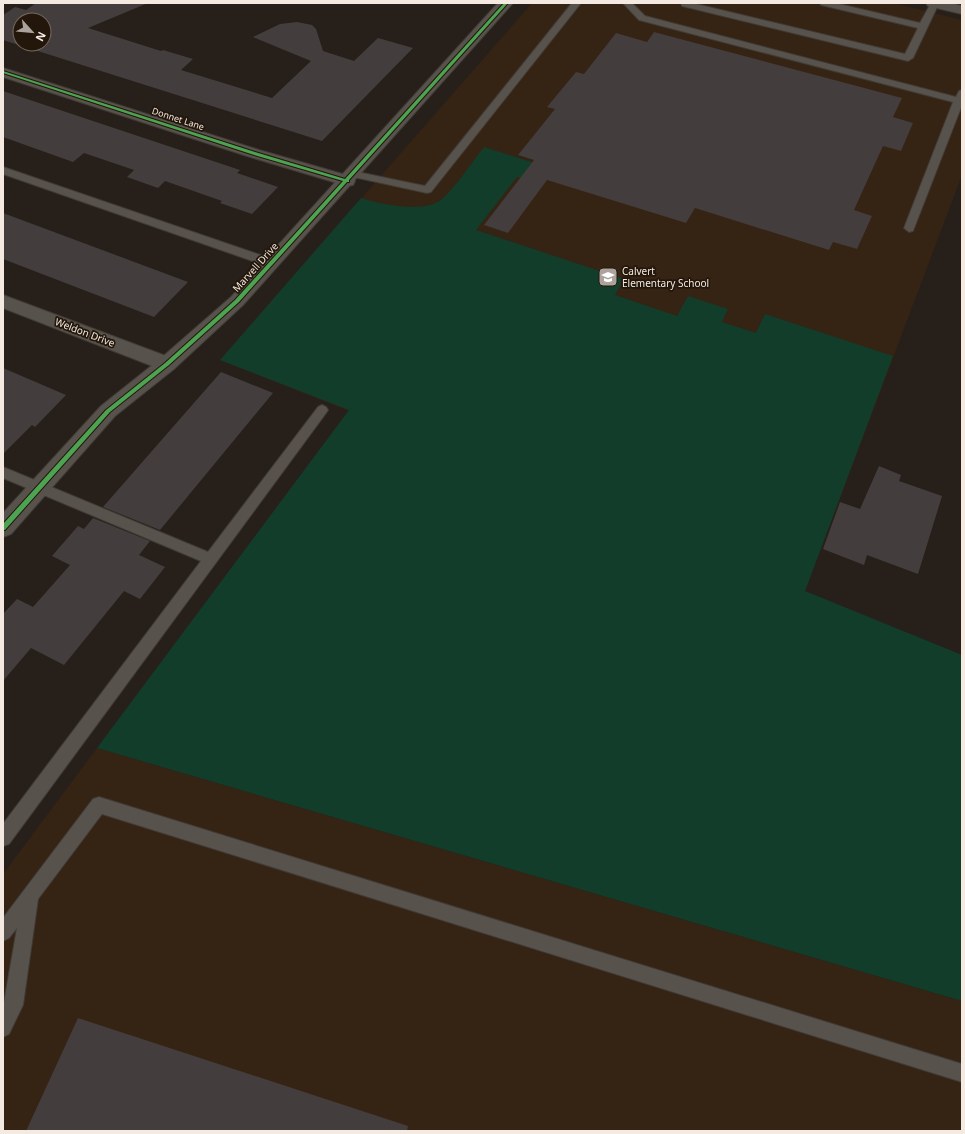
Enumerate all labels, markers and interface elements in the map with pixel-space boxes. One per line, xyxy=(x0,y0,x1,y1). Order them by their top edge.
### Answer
north arrow xyxy=(12,12,52,52)
text: N xyxy=(33,29,50,44)
street label: Donnet Lane xyxy=(150,104,206,133)
street label: Marvell Drive xyxy=(229,239,281,295)
place label: Calvert Elementary School xyxy=(622,264,709,290)
school or university icon: Calvert Elementary School xyxy=(597,266,619,288)
street label: Weldon Drive xyxy=(53,314,117,350)

